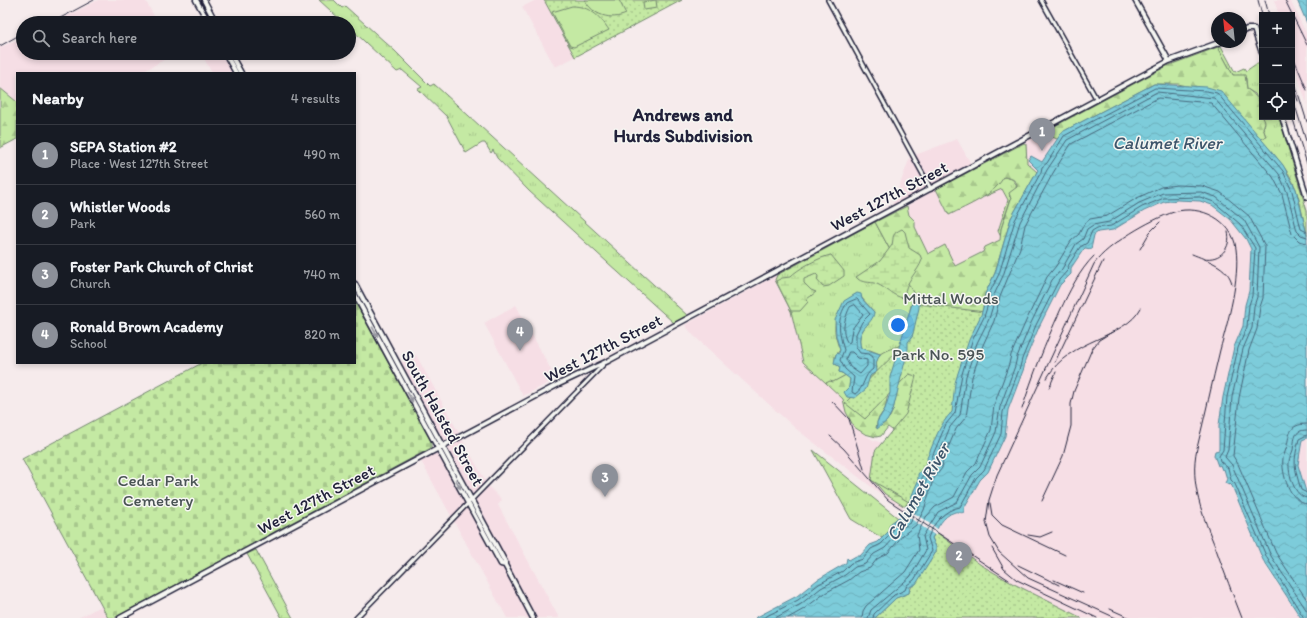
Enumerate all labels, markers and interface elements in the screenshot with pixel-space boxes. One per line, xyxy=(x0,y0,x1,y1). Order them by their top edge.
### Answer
north arrow xyxy=(1211,12,1247,48)
map controls xyxy=(1259,12,1295,120)
button: + xyxy=(1259,12,1295,48)
search box xyxy=(16,16,356,60)
icon: search xyxy=(30,27,52,49)
text: Search here xyxy=(62,29,137,47)
button: − xyxy=(1259,48,1295,84)
button: locate xyxy=(1259,84,1295,120)
text: Nearby xyxy=(32,88,84,108)
text: 4 results xyxy=(291,91,340,106)
district label: Andrews and Hurds Subdivision xyxy=(613,104,753,147)
pin: 1 xyxy=(1029,118,1055,151)
water label: Calumet River xyxy=(1112,132,1224,154)
text: SEPA Station #2 xyxy=(70,138,177,156)
text: 1 xyxy=(42,147,48,162)
text: 490 m xyxy=(304,147,340,162)
text: Place · West 127th Street xyxy=(70,156,208,171)
street label: West 127th Street xyxy=(827,157,951,235)
text: Whistler Woods xyxy=(70,198,170,216)
text: 2 xyxy=(42,207,48,222)
text: 560 m xyxy=(304,207,340,222)
text: Park xyxy=(70,216,96,231)
text: Foster Park Church of Christ xyxy=(70,258,253,276)
text: 3 xyxy=(41,267,49,282)
text: 740 m xyxy=(304,267,340,282)
text: Church xyxy=(70,276,111,291)
park label: Mittal Woods xyxy=(903,288,999,308)
street label: West 127th Street xyxy=(541,310,665,386)
your location xyxy=(888,315,908,335)
text: Ronald Brown Academy xyxy=(70,318,223,336)
pin: 4 xyxy=(507,318,533,351)
one-way arrow xyxy=(372,326,378,338)
text: 4 xyxy=(41,327,49,342)
text: 820 m xyxy=(304,327,340,342)
text: School xyxy=(70,336,107,351)
park label: Park No. 595 xyxy=(892,344,984,364)
street label: South Halsted Street xyxy=(397,347,489,489)
one-way arrow xyxy=(407,391,414,402)
water label: Calumet River xyxy=(881,437,956,545)
street label: West 127th Street xyxy=(254,460,378,538)
pin: 3 xyxy=(592,464,618,497)
park label: Cedar Park Cemetery xyxy=(117,470,199,510)
one-way arrow xyxy=(455,479,462,490)
pin: 2 xyxy=(946,542,972,575)

